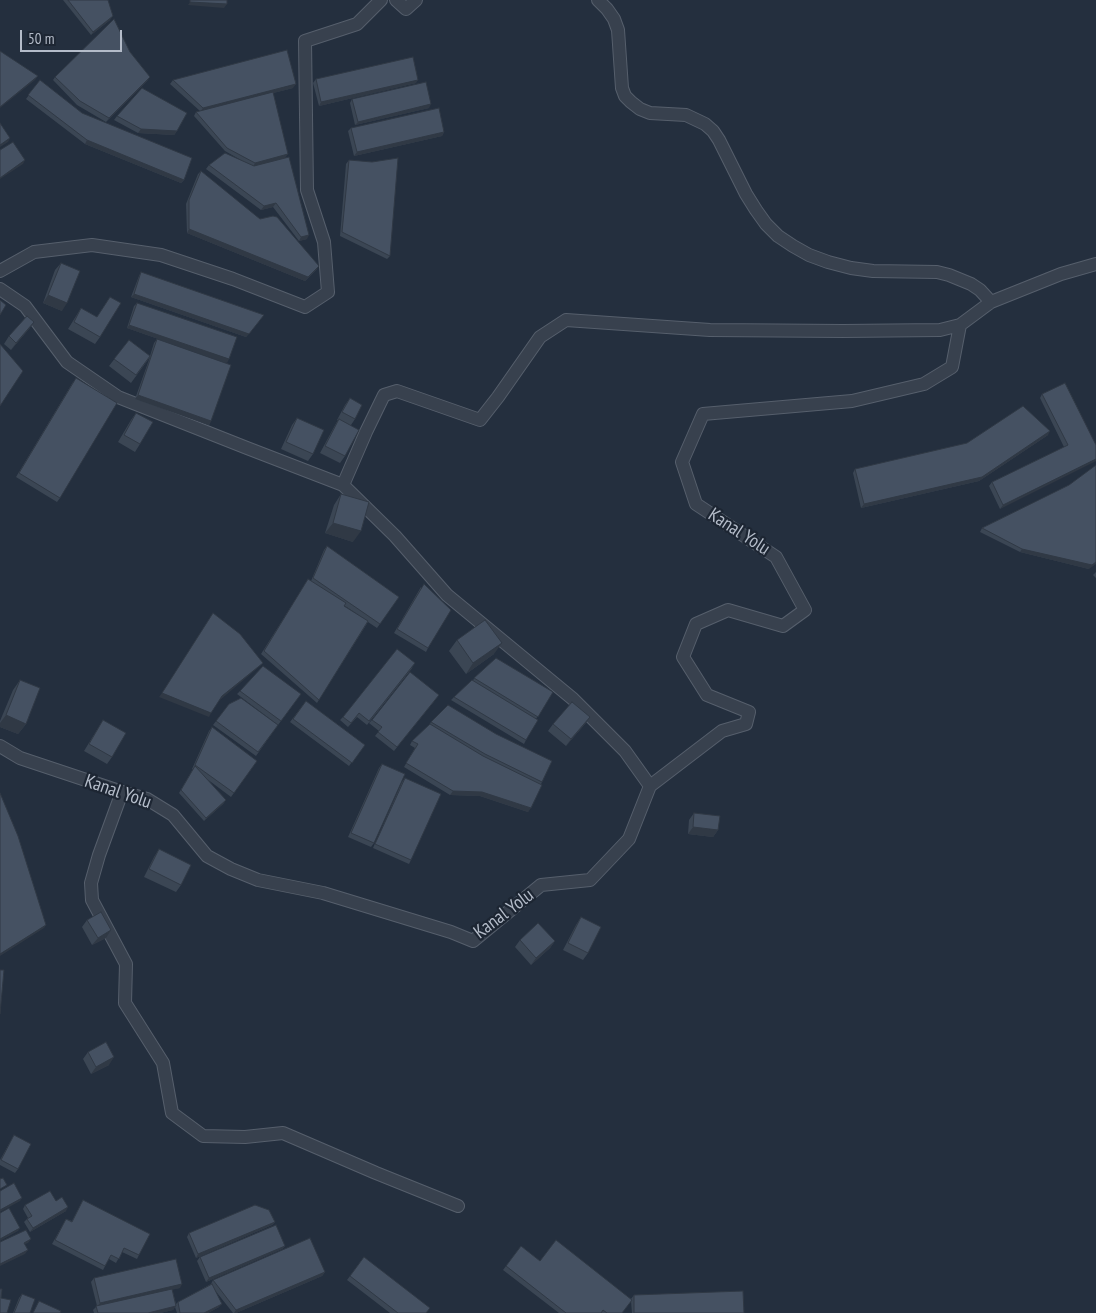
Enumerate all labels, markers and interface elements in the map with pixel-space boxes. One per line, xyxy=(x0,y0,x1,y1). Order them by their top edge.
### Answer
scale bar xyxy=(22,20,125,52)
text: 50 m xyxy=(28,29,54,48)
street label: Kanal Yolu xyxy=(704,504,774,560)
street label: Kanal Yolu xyxy=(82,770,154,814)
street label: Kanal Yolu xyxy=(470,884,538,944)

